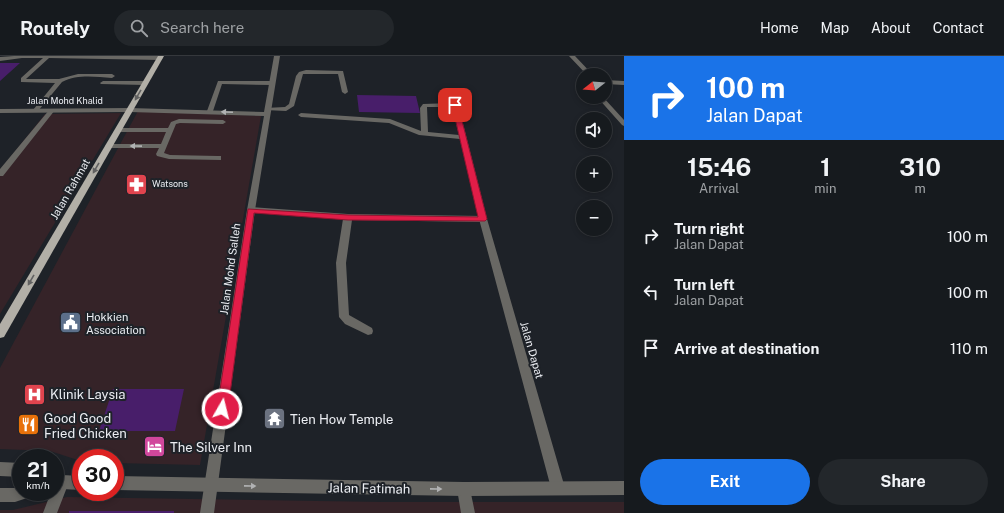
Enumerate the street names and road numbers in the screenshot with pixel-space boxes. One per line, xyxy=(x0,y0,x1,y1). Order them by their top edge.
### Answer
street label: Jalan Mohd Khalid xyxy=(27,95,103,106)
street label: Jalan Rahmat xyxy=(48,157,92,221)
street label: Jalan Mohd Salleh xyxy=(218,222,242,316)
street label: Jalan Dapat xyxy=(518,320,546,380)
street label: Jalan Fatimah xyxy=(327,480,410,497)

